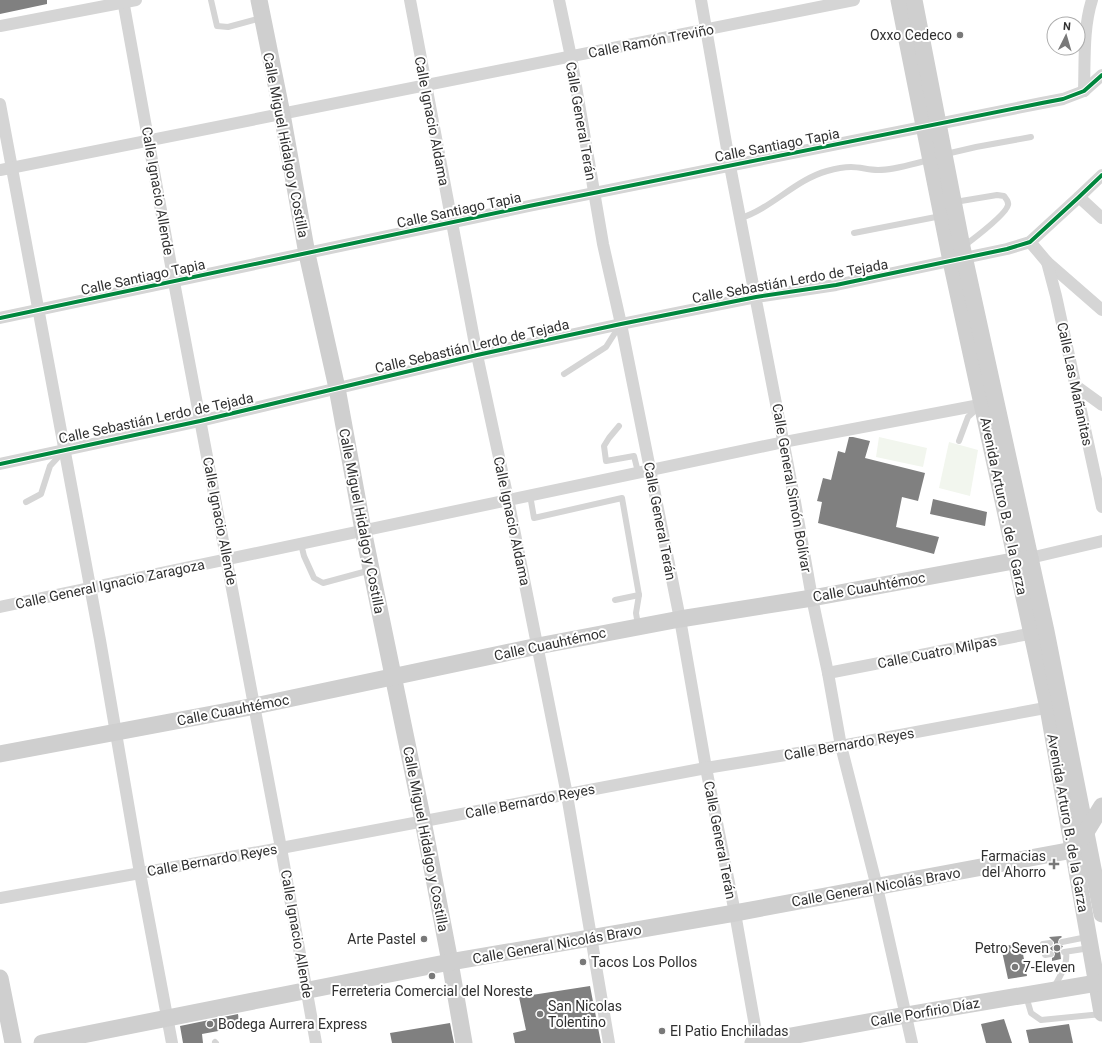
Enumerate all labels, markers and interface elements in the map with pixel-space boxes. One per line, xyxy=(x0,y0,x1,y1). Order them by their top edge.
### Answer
north arrow xyxy=(1046,16,1086,56)
text: N xyxy=(1062,20,1071,33)
street label: Calle Ramón Treviño xyxy=(587,21,715,61)
place label: Oxxo Cedeco xyxy=(870,27,952,43)
marker: Oxxo Cedeco xyxy=(955,30,965,40)
street label: Calle Miguel Hidalgo y Costilla xyxy=(260,51,312,239)
street label: Calle Ignacio Aldama xyxy=(412,55,452,187)
street label: Calle General Terán xyxy=(563,60,599,182)
street label: Calle Santiago Tapia xyxy=(713,125,841,165)
street label: Calle Ignacio Allende xyxy=(139,126,177,256)
street label: Calle Santiago Tapia xyxy=(395,189,523,231)
street label: Calle Santiago Tapia xyxy=(79,256,207,298)
street label: Calle Sebastián Lerdo de Tejada xyxy=(691,256,889,306)
street label: Calle Sebastián Lerdo de Tejada xyxy=(373,316,571,376)
street label: Calle Las Mañanitas xyxy=(1054,321,1096,447)
street label: Calle Sebastián Lerdo de Tejada xyxy=(57,390,255,446)
street label: Calle General Simón Bolívar xyxy=(769,402,815,574)
street label: Avenida Arturo B. de la Garza xyxy=(977,416,1031,596)
street label: Calle Miguel Hidalgo y Costilla xyxy=(336,427,388,615)
street label: Calle Ignacio Aldama xyxy=(490,455,534,587)
street label: Calle Ignacio Allende xyxy=(200,456,240,586)
street label: Calle General Terán xyxy=(641,460,679,582)
street label: Calle General Ignacio Zaragoza xyxy=(14,556,206,612)
street label: Calle Cuauhtémoc xyxy=(812,569,926,605)
street label: Calle Cuauhtémoc xyxy=(493,624,607,664)
street label: Calle Cuatro Milpas xyxy=(876,633,998,671)
street label: Calle Cuauhtémoc xyxy=(176,691,290,729)
street label: Calle Bernardo Reyes xyxy=(783,725,915,763)
street label: Avenida Arturo B. de la Garza xyxy=(1044,732,1092,914)
street label: Calle Miguel Hidalgo y Costilla xyxy=(400,745,452,933)
street label: Calle General Terán xyxy=(701,779,739,901)
street label: Calle Bernardo Reyes xyxy=(464,781,596,821)
street label: Calle Bernardo Reyes xyxy=(146,841,278,879)
place label: Farmacias del Ahorro xyxy=(981,848,1046,880)
marker: Farmacias del Ahorro xyxy=(1049,859,1059,869)
street label: Calle General Nicolás Bravo xyxy=(790,864,962,910)
street label: Calle Ignacio Allende xyxy=(278,869,316,999)
street label: Calle General Nicolás Bravo xyxy=(471,921,643,967)
place label: Arte Pastel xyxy=(347,931,416,947)
marker: Arte Pastel xyxy=(419,934,429,944)
place label: Petro Seven xyxy=(975,940,1049,956)
marker: Petro Seven xyxy=(1052,943,1062,953)
place label: Tacos Los Pollos xyxy=(591,954,697,970)
marker: Tacos Los Pollos xyxy=(578,957,588,967)
place label: 7-Eleven xyxy=(1023,959,1075,975)
marker: 7-Eleven xyxy=(1010,962,1020,972)
marker: Ferreteria Comercial del Noreste xyxy=(427,971,437,981)
place label: Ferreteria Comercial del Noreste xyxy=(331,983,533,999)
street label: Calle Porfirio Díaz xyxy=(869,995,981,1029)
place label: San Nicolas Tolentino xyxy=(548,998,622,1030)
marker: San Nicolas Tolentino xyxy=(535,1009,545,1019)
place label: Bodega Aurrera Express xyxy=(218,1016,367,1032)
marker: Bodega Aurrera Express xyxy=(205,1019,215,1029)
place label: El Patio Enchiladas xyxy=(670,1023,789,1039)
marker: El Patio Enchiladas xyxy=(657,1026,667,1036)

